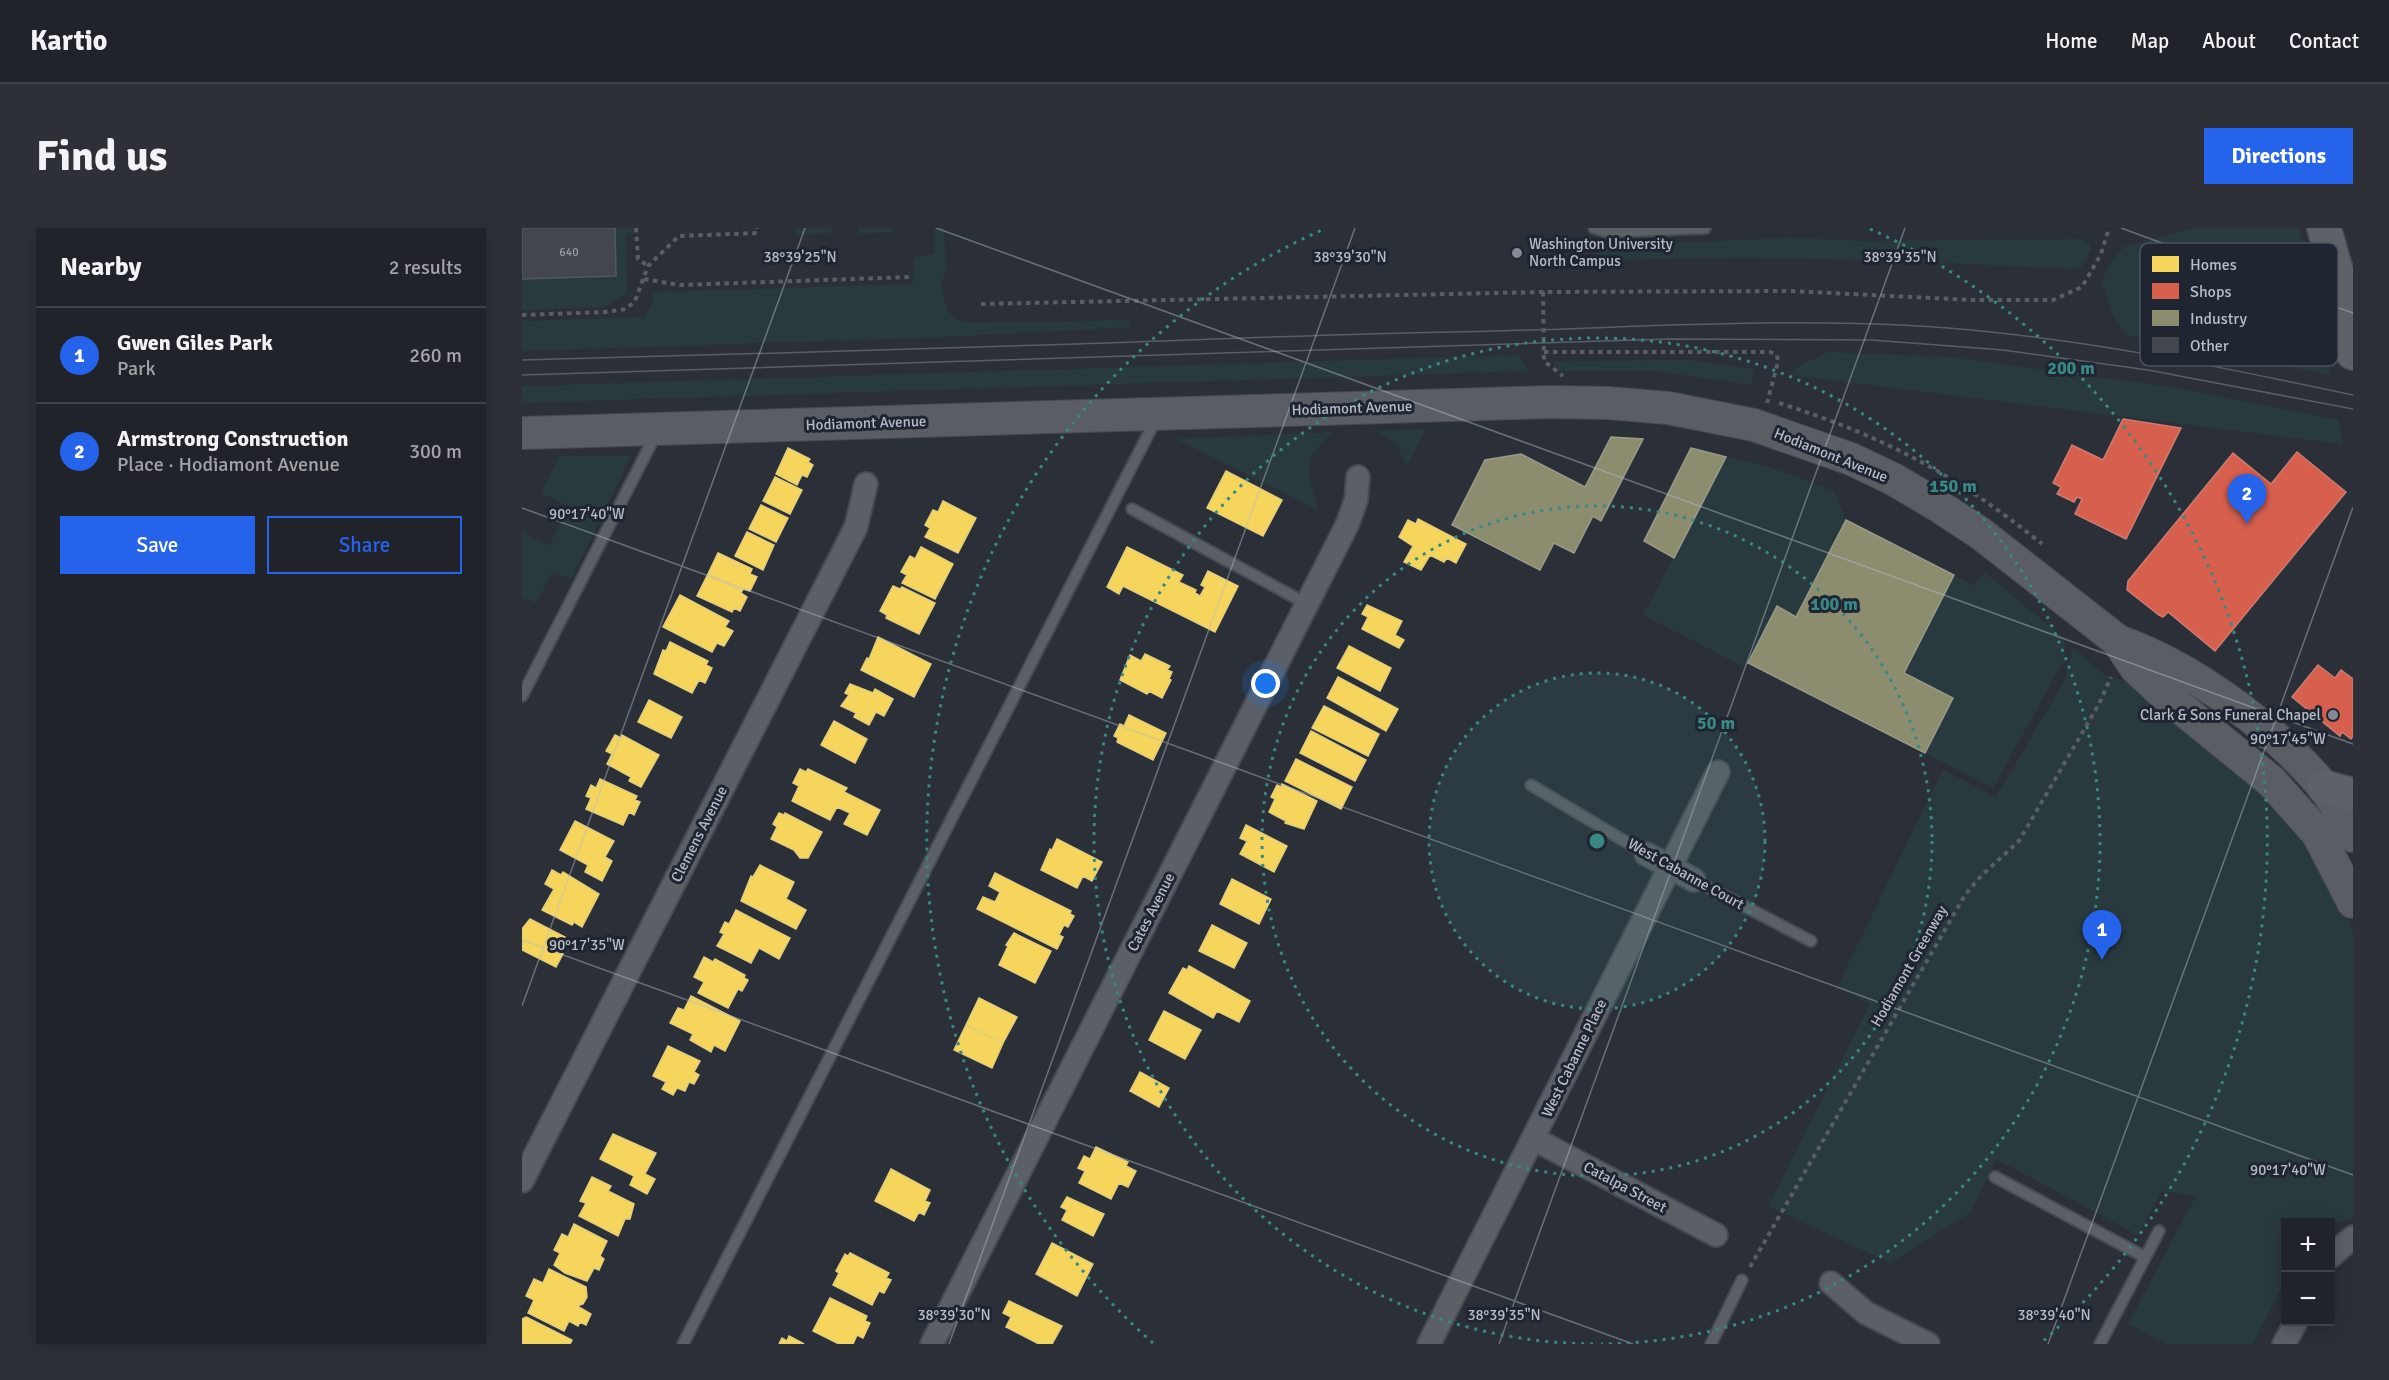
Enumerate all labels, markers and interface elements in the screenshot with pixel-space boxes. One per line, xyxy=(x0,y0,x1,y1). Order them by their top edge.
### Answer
text: Kartio xyxy=(30,24,107,58)
text: Home xyxy=(2045,28,2098,54)
text: Map xyxy=(2131,28,2169,54)
text: About xyxy=(2202,28,2256,54)
text: Contact xyxy=(2289,28,2359,54)
button: Directions xyxy=(2204,128,2353,184)
text: Find us xyxy=(36,131,167,182)
place label: Washington University North Campus xyxy=(1529,235,1673,270)
legend xyxy=(2140,243,2338,366)
house number: 640 xyxy=(559,245,579,260)
marker: Washington University North Campus xyxy=(1510,246,1524,260)
text: 38°39'25"N xyxy=(763,248,837,266)
text: 38°39'30"N xyxy=(1313,248,1387,266)
text: 38°39'35"N xyxy=(1863,248,1937,266)
text: Nearby xyxy=(60,251,141,283)
text: 2 results xyxy=(389,255,462,280)
text: Homes xyxy=(2190,255,2237,275)
text: Shops xyxy=(2190,282,2231,302)
text: Industry xyxy=(2190,309,2248,329)
text: Gwen Giles Park xyxy=(117,329,273,356)
text: Other xyxy=(2190,336,2229,356)
text: 1 xyxy=(74,343,85,368)
text: 260 m xyxy=(409,343,462,368)
text: Park xyxy=(117,356,155,381)
text: 200 m xyxy=(2047,357,2095,379)
street label: Hodiamont Avenue xyxy=(1291,397,1413,419)
street label: Hodiamont Avenue xyxy=(805,412,927,434)
street label: Hodiamont Avenue xyxy=(1772,424,1890,486)
text: Armstrong Construction xyxy=(117,425,348,452)
text: 2 xyxy=(74,439,85,464)
text: 300 m xyxy=(409,439,462,464)
text: Place · Hodiamont Avenue xyxy=(117,452,340,477)
pin: 2 xyxy=(2228,474,2266,524)
text: 150 m xyxy=(1929,475,1977,497)
text: 90°17'40"W xyxy=(549,505,625,523)
button: Save xyxy=(60,516,255,574)
button: Share xyxy=(267,516,462,574)
text: 100 m xyxy=(1810,593,1858,615)
your location xyxy=(1251,669,1280,698)
place label: Clark & Sons Funeral Chapel xyxy=(2140,706,2321,724)
marker: Clark & Sons Funeral Chapel xyxy=(2326,708,2340,722)
text: 50 m xyxy=(1697,712,1735,734)
text: 90°17'45"W xyxy=(2250,730,2326,748)
street label: Clemens Avenue xyxy=(667,783,731,885)
centre of rings xyxy=(1587,831,1607,851)
street label: West Cabanne Court xyxy=(1625,835,1747,913)
street label: Cates Avenue xyxy=(1124,870,1178,954)
street label: Hodiamont Greenway xyxy=(1867,902,1951,1030)
pin: 1 xyxy=(2082,910,2122,960)
text: 90°17'35"W xyxy=(549,936,625,954)
street label: West Cabanne Place xyxy=(1538,996,1610,1120)
street label: Catalpa Street xyxy=(1580,1158,1670,1216)
text: 90°17'40"W xyxy=(2250,1161,2326,1179)
map controls xyxy=(2281,1218,2335,1326)
button: + xyxy=(2281,1218,2335,1272)
button: − xyxy=(2281,1272,2335,1326)
text: 38°39'30"N xyxy=(917,1306,991,1324)
text: 38°39'35"N xyxy=(1467,1306,1541,1324)
text: 38°39'40"N xyxy=(2017,1306,2091,1324)

